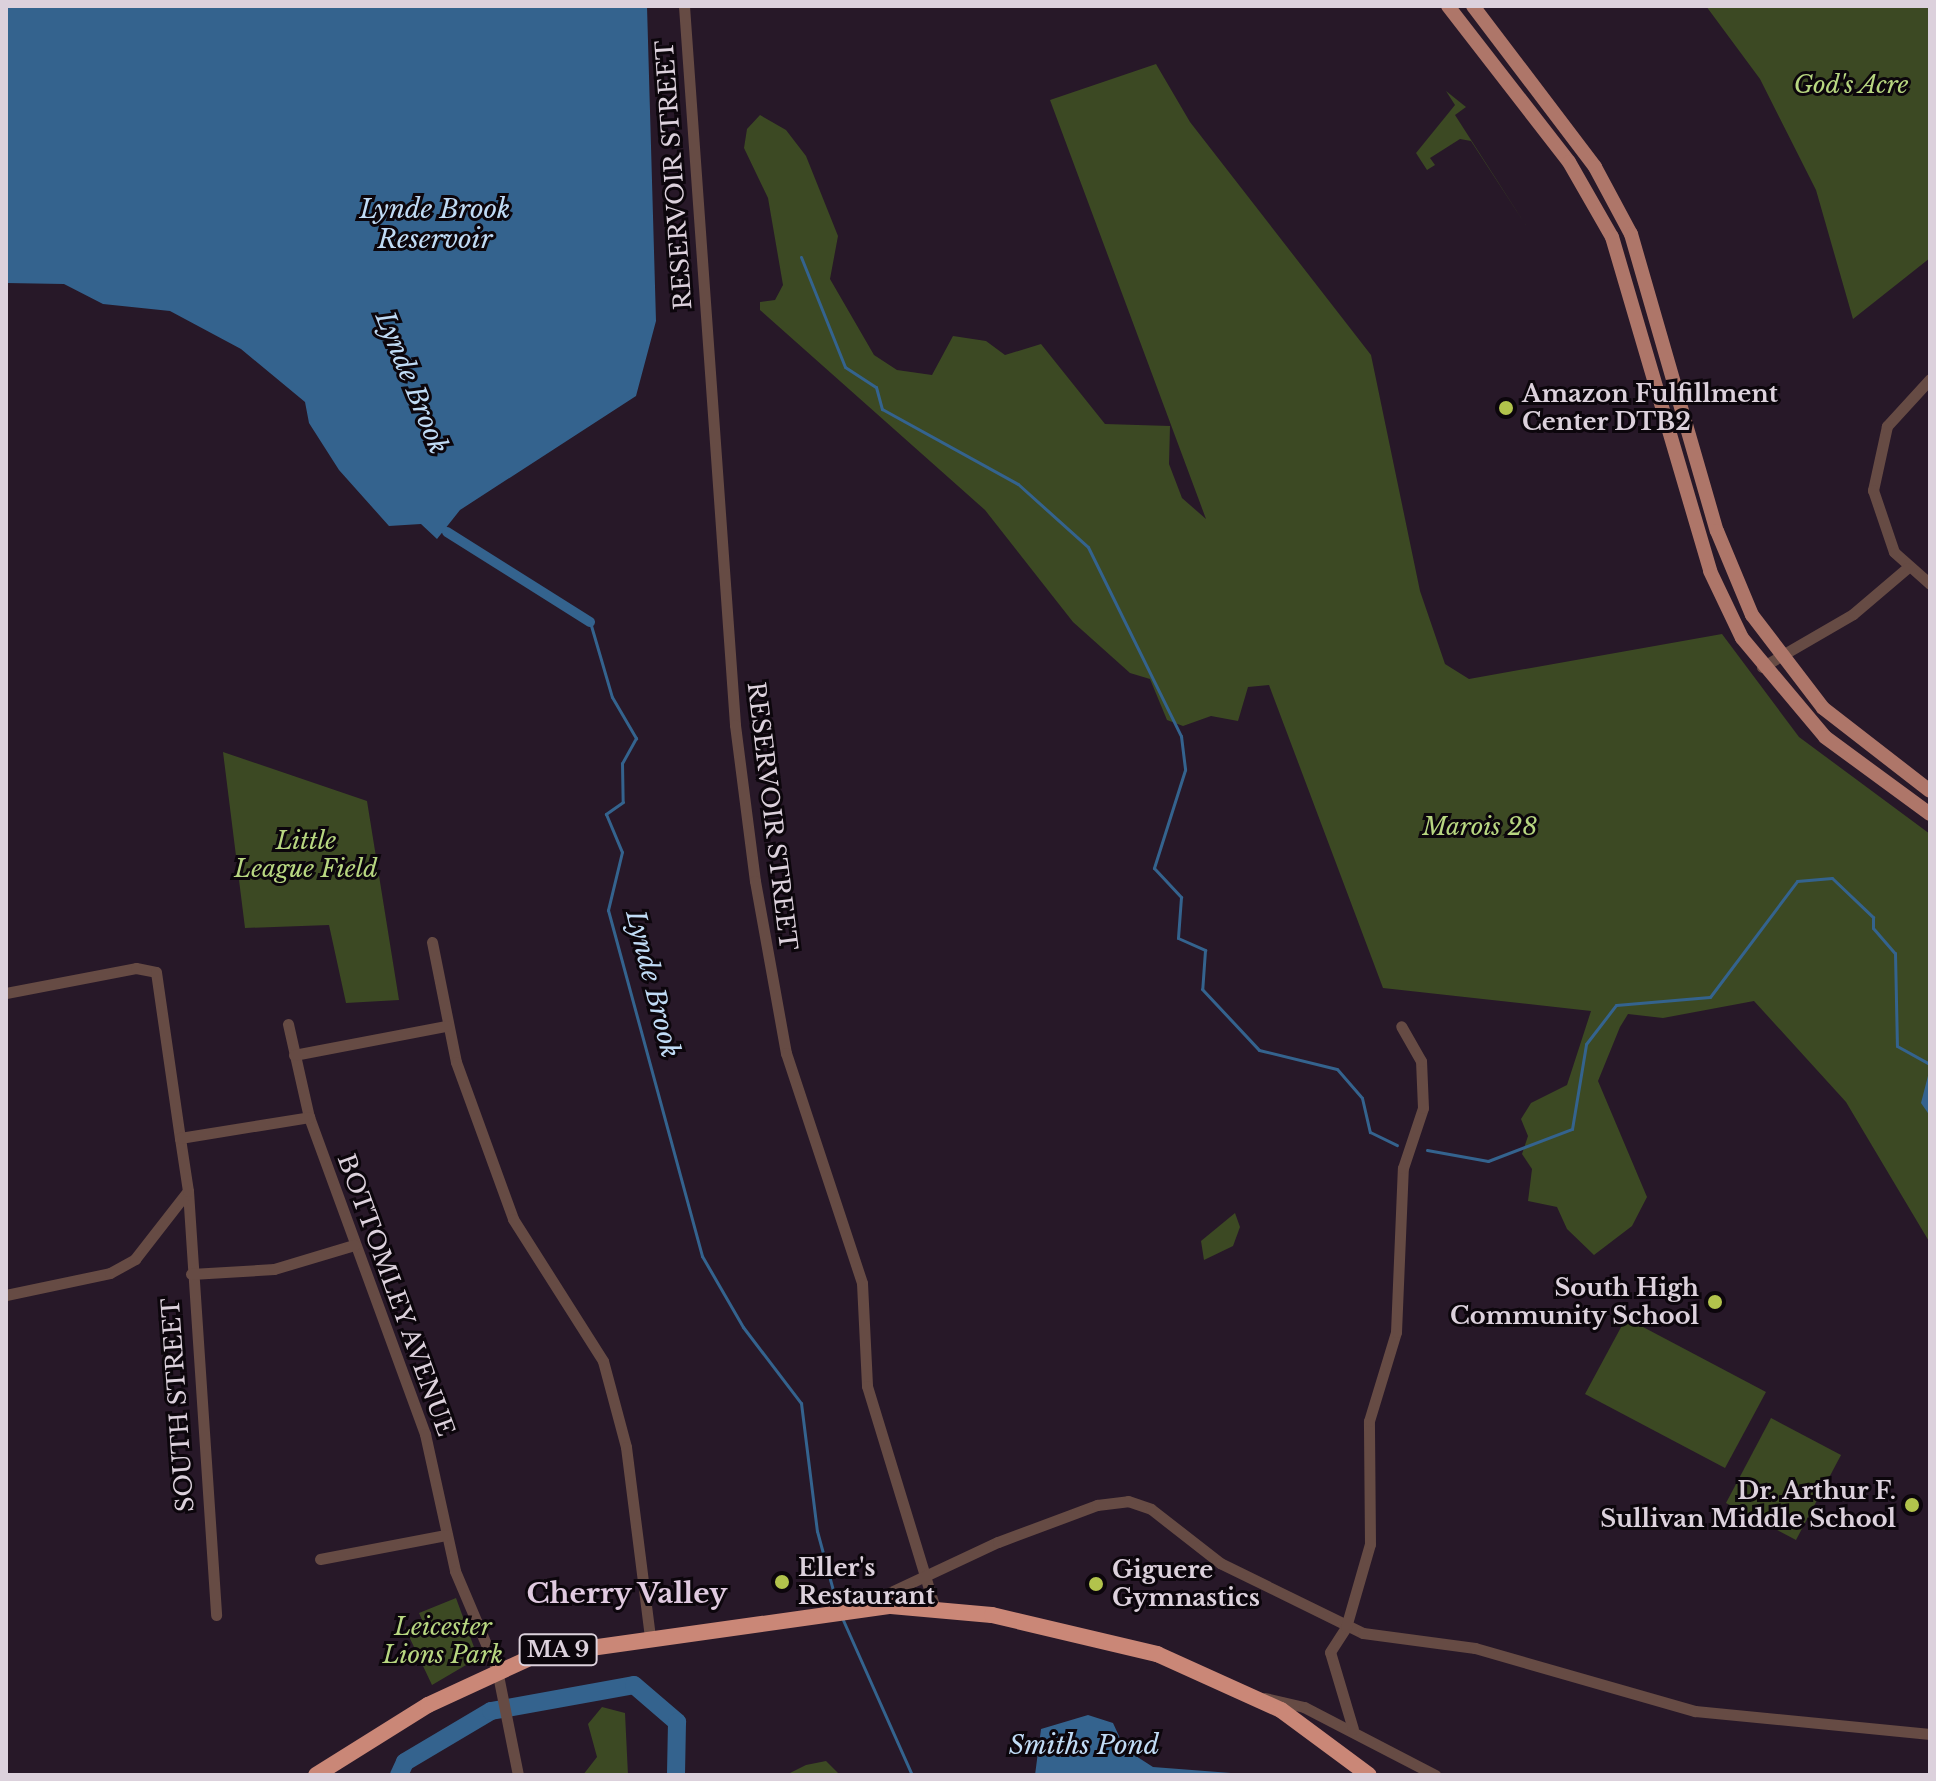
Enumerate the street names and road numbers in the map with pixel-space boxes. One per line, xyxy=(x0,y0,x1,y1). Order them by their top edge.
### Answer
street label: RESERVOIR STREET xyxy=(650,39,698,311)
street label: RESERVOIR STREET xyxy=(741,680,803,952)
street label: BOTTOMLEY AVENUE xyxy=(331,1149,461,1441)
street label: SOUTH STREET xyxy=(156,1297,200,1513)
road number: MA 9 xyxy=(518,1632,598,1668)

